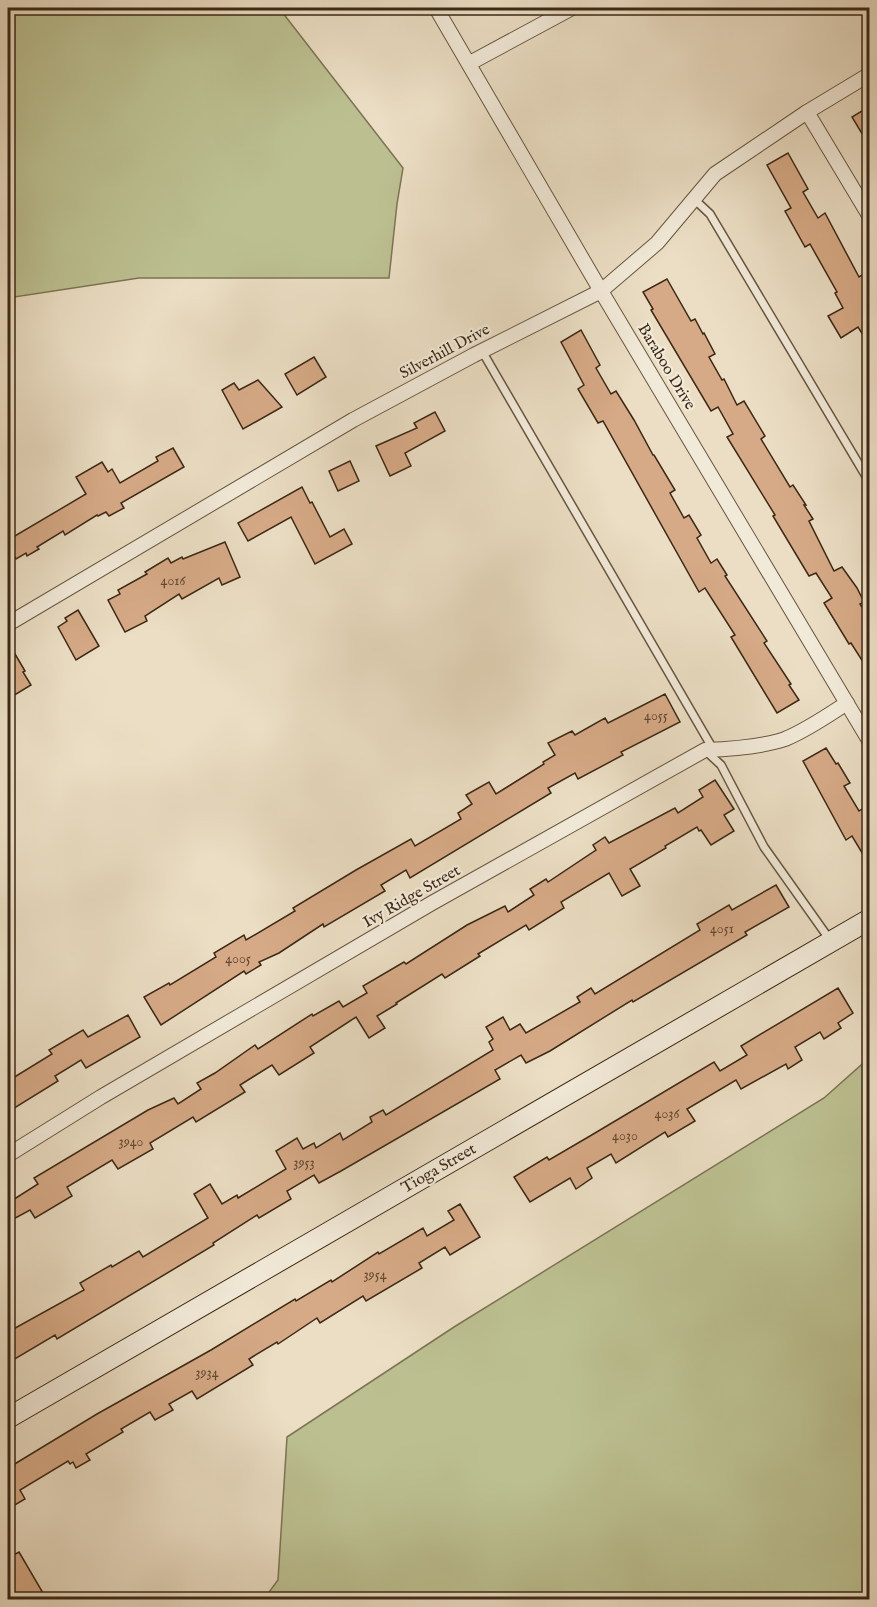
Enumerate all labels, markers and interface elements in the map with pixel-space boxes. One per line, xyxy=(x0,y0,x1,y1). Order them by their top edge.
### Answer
street label: Silverhill Drive xyxy=(397,320,493,384)
street label: Baraboo Drive xyxy=(632,320,700,414)
house number: 4016 xyxy=(161,572,186,590)
house number: 4055 xyxy=(644,707,668,725)
street label: Ivy Ridge Street xyxy=(360,861,465,933)
house number: 4051 xyxy=(710,920,734,938)
house number: 4005 xyxy=(225,950,251,968)
house number: 4036 xyxy=(655,1105,681,1123)
house number: 4030 xyxy=(612,1127,638,1145)
house number: 3940 xyxy=(119,1133,144,1151)
street label: Tioga Street xyxy=(398,1139,481,1198)
house number: 3953 xyxy=(293,1154,315,1172)
house number: 3954 xyxy=(363,1266,387,1284)
house number: 3934 xyxy=(195,1364,219,1382)

